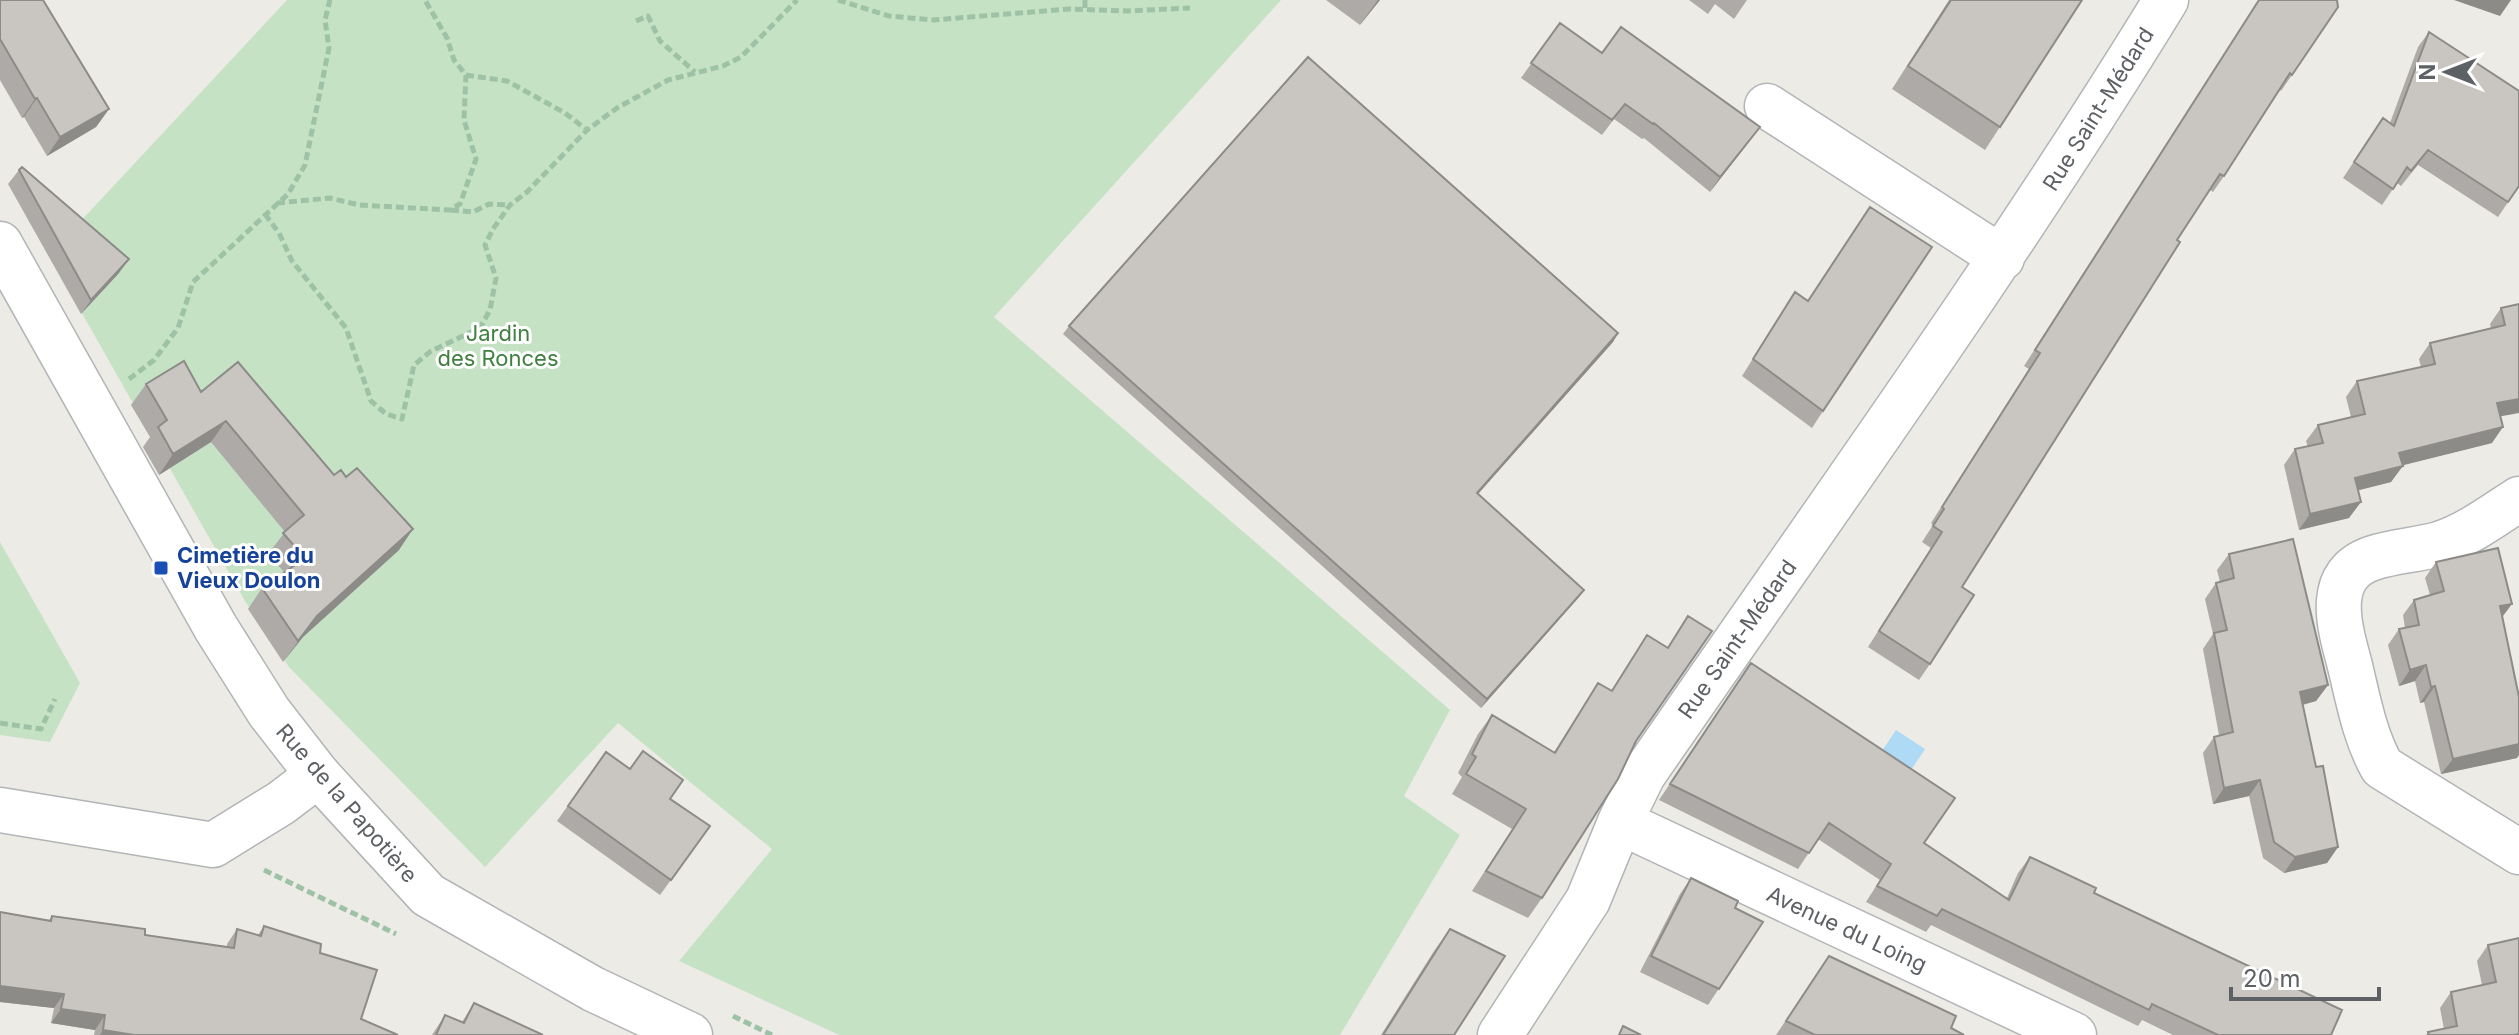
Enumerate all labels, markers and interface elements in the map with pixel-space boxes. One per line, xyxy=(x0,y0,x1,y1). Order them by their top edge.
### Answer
street label: Rue Saint-Médard xyxy=(2037,22,2159,196)
north arrow xyxy=(2407,32,2487,112)
text: N xyxy=(2414,64,2440,80)
park label: Jardin des Ronces xyxy=(437,320,559,371)
place label: Cimetière du Vieux Doulon xyxy=(177,542,320,593)
street label: Rue Saint-Médard xyxy=(1672,555,1802,723)
marker: Cimetière du Vieux Doulon xyxy=(152,559,170,577)
street label: Rue de la Papotière xyxy=(271,718,423,888)
street label: Avenue du Loing xyxy=(1763,881,1931,977)
scale bar xyxy=(2231,951,2379,1001)
text: 20 m xyxy=(2243,964,2301,993)

